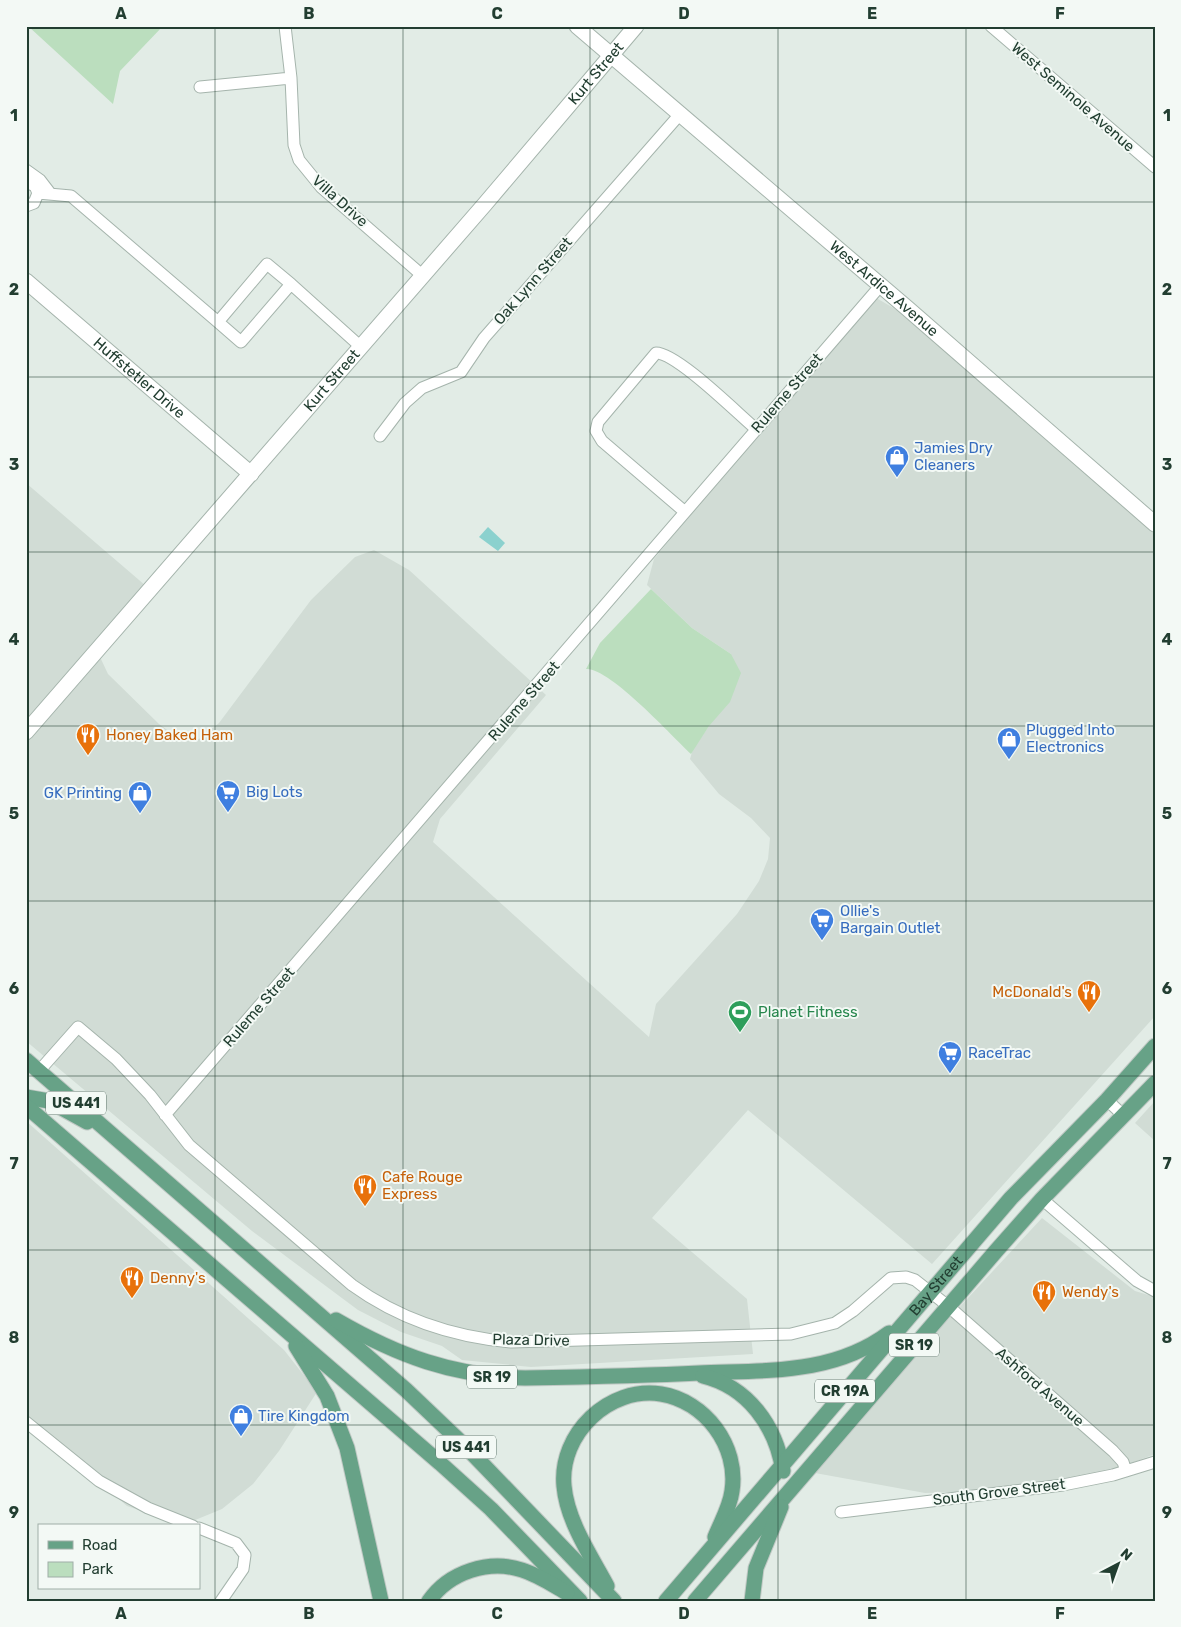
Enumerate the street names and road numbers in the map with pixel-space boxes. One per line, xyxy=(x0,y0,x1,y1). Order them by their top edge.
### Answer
street label: Kurt Street xyxy=(564,38,628,108)
street label: West Seminole Avenue xyxy=(1008,39,1138,155)
street label: Villa Drive xyxy=(308,171,372,231)
street label: Oak Lynn Street xyxy=(490,233,576,328)
street label: West Ardice Avenue xyxy=(826,237,942,340)
street label: Huffstetler Drive xyxy=(90,334,189,422)
street label: Kurt Street xyxy=(300,345,364,415)
street label: Ruleme Street xyxy=(748,349,827,437)
street label: Ruleme Street xyxy=(485,657,564,745)
street label: Ruleme Street xyxy=(220,963,299,1051)
road number: US 441 xyxy=(46,1092,106,1114)
street label: Bay Street xyxy=(905,1252,967,1319)
street label: Plaza Drive xyxy=(492,1330,570,1350)
road number: SR 19 xyxy=(889,1334,939,1356)
street label: Ashford Avenue xyxy=(992,1344,1088,1430)
road number: SR 19 xyxy=(467,1365,517,1388)
road number: CR 19A xyxy=(815,1380,875,1402)
road number: US 441 xyxy=(436,1435,496,1458)
street label: South Grove Street xyxy=(932,1475,1066,1509)

